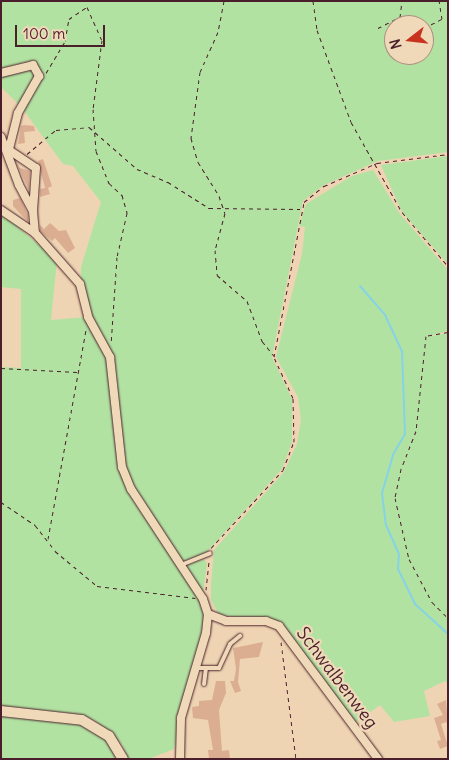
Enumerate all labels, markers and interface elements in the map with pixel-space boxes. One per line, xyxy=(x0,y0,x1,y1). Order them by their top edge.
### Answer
scale bar xyxy=(18,15,108,47)
north arrow xyxy=(384,15,434,65)
text: 100 m xyxy=(23,24,65,43)
text: N xyxy=(386,37,406,51)
street label: Schwalbenweg xyxy=(292,623,382,733)

